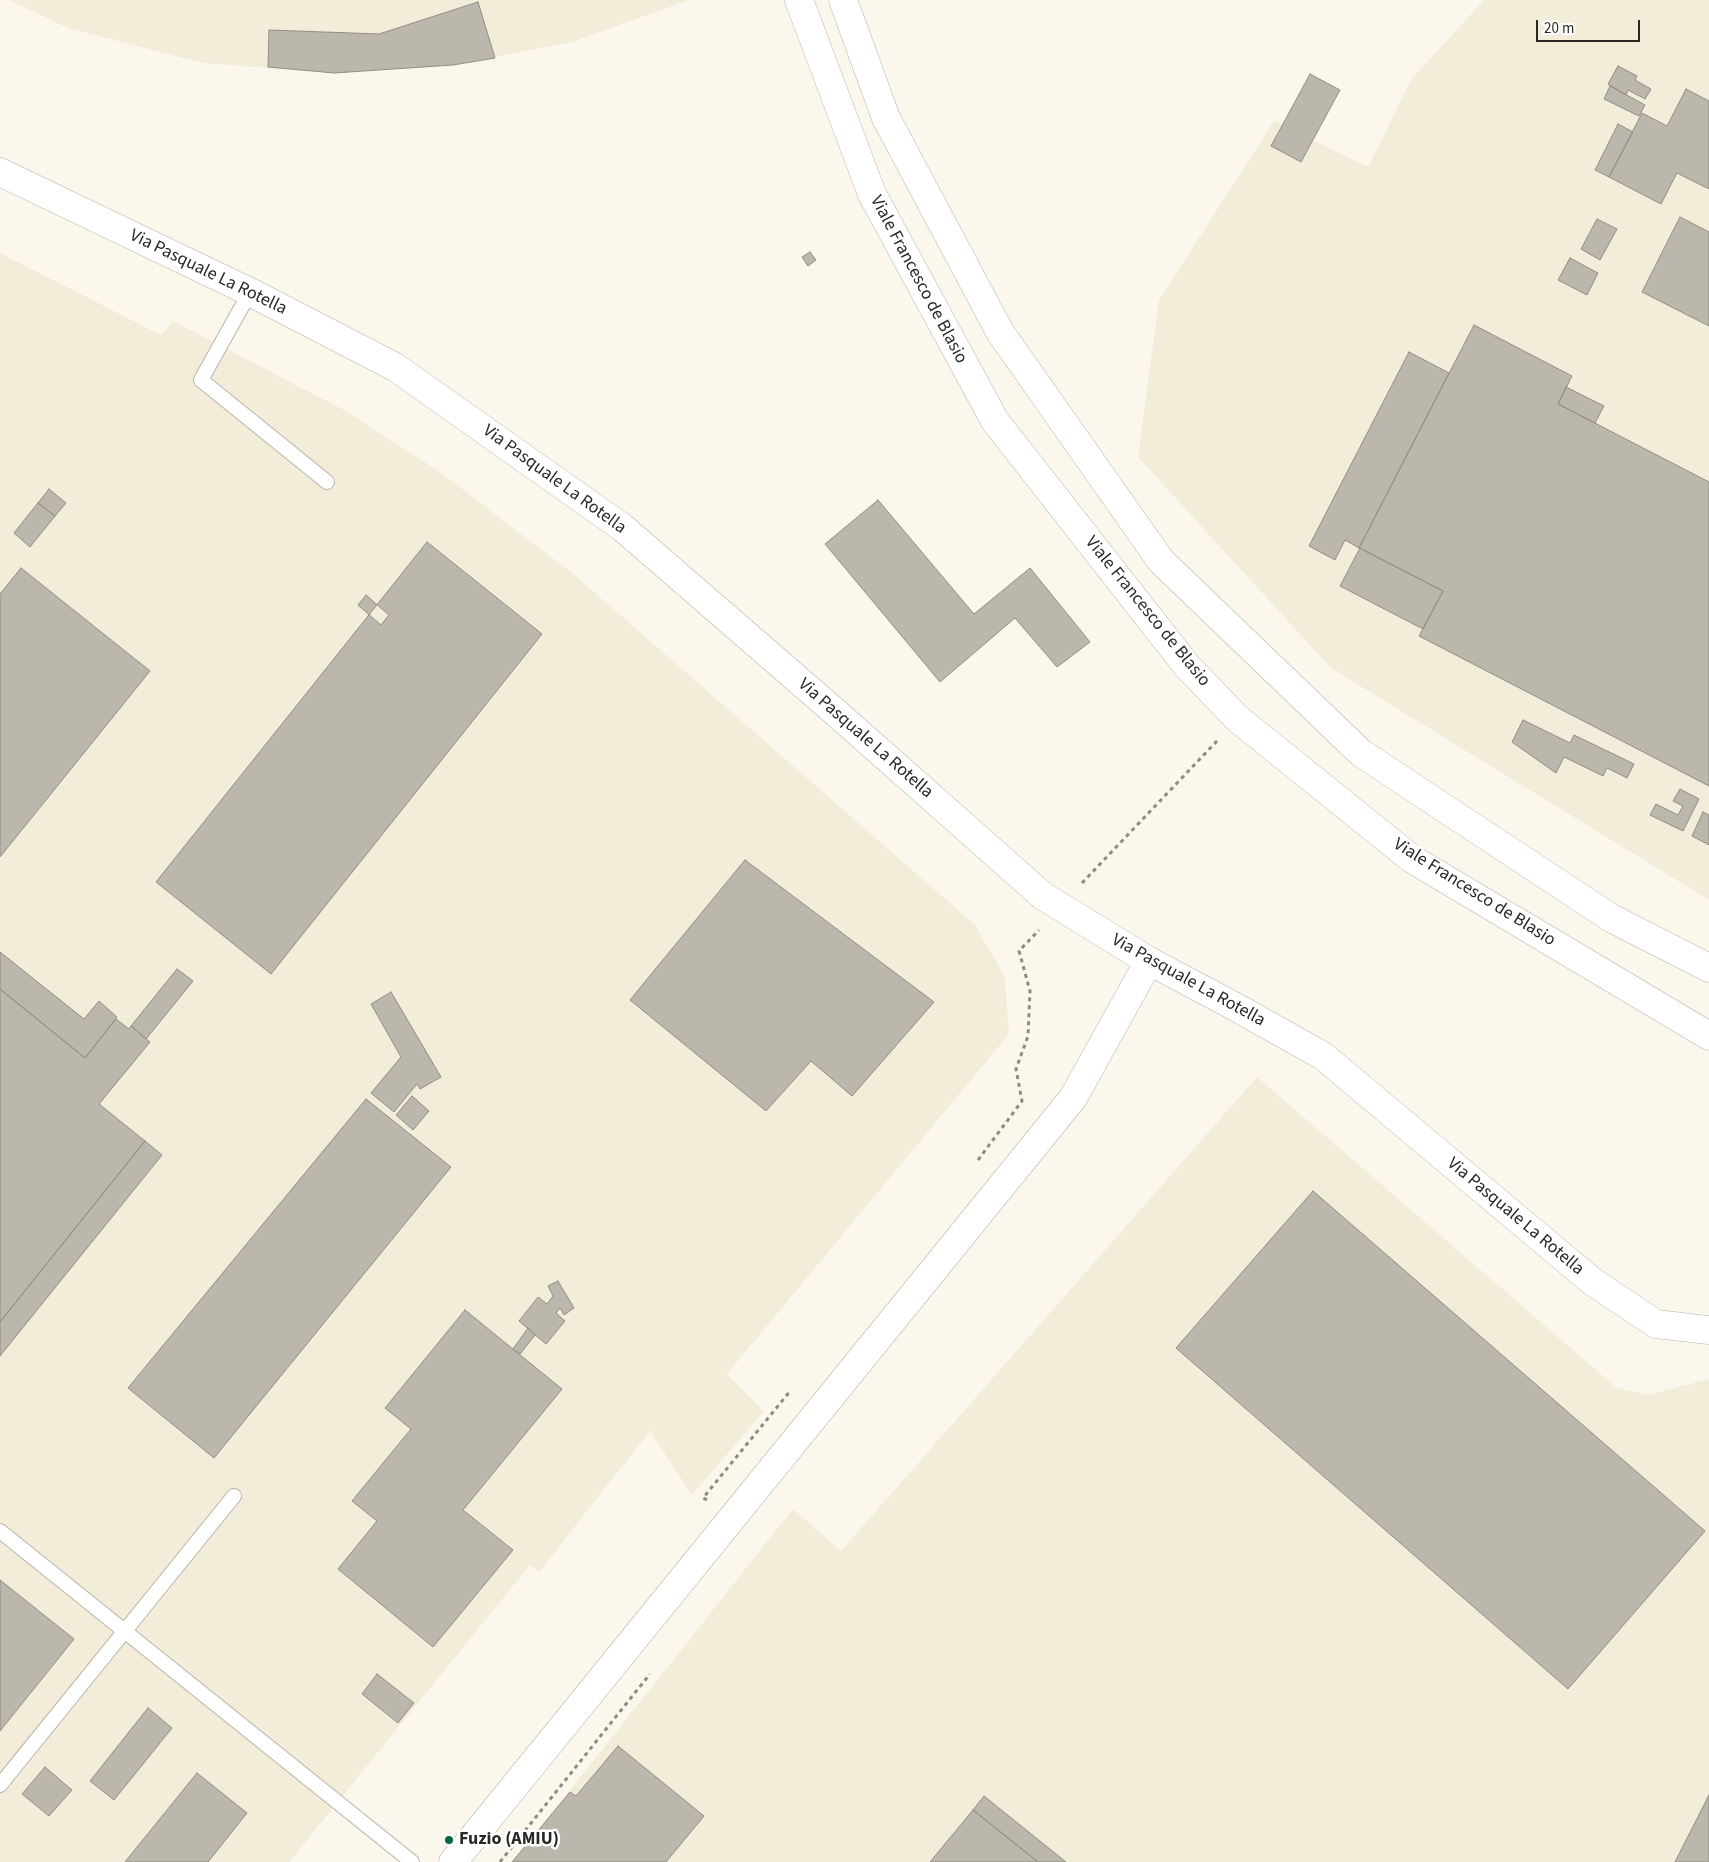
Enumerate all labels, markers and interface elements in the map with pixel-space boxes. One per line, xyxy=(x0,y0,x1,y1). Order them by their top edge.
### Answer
scale bar xyxy=(1539,10,1643,42)
text: 20 m xyxy=(1544,18,1574,39)
street label: Viale Francesco de Blasio xyxy=(865,192,971,368)
street label: Via Pasquale La Rotella xyxy=(126,226,290,320)
street label: Via Pasquale La Rotella xyxy=(478,421,630,539)
street label: Viale Francesco de Blasio xyxy=(1080,532,1214,692)
street label: Via Pasquale La Rotella xyxy=(793,674,937,804)
street label: Viale Francesco de Blasio xyxy=(1389,834,1559,952)
street label: Via Pasquale La Rotella xyxy=(1107,930,1269,1032)
street label: Via Pasquale La Rotella xyxy=(1442,1153,1588,1281)
place label: Fuzio (AMIU) xyxy=(459,1829,559,1851)
marker: Fuzio (AMIU) xyxy=(443,1834,455,1846)

